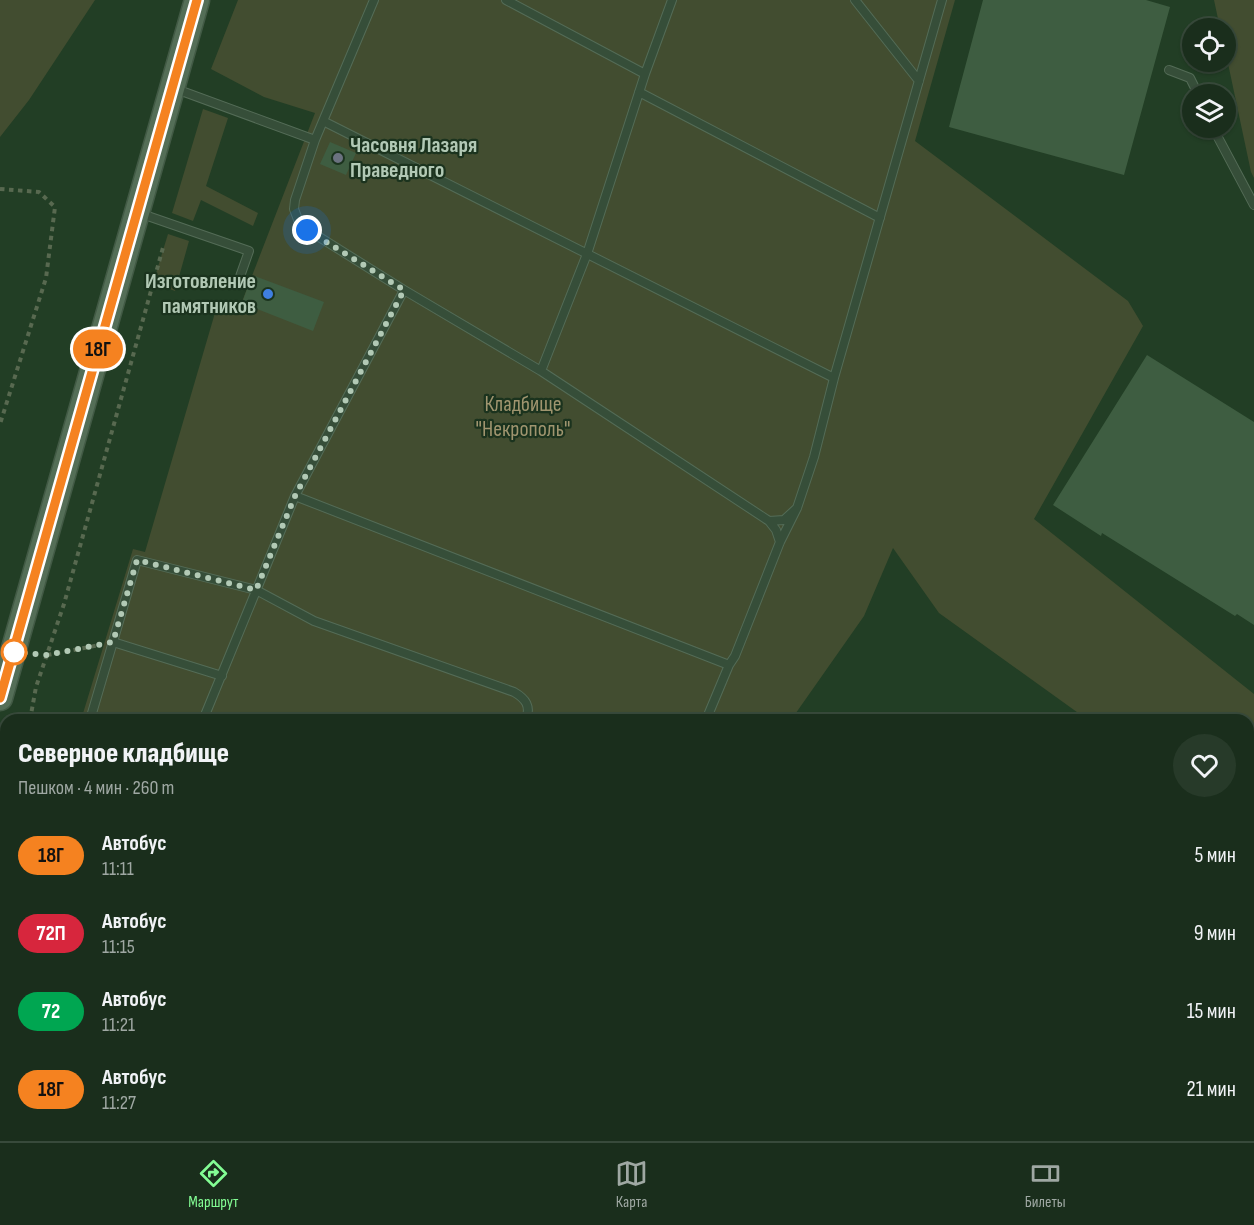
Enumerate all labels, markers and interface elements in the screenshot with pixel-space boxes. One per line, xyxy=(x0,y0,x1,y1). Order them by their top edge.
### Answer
map controls xyxy=(1182,18,1236,138)
button: locate xyxy=(1182,18,1236,72)
button: layers xyxy=(1182,84,1236,138)
place label: Часовня Лазаря Праведного xyxy=(350,132,477,184)
marker: Часовня Лазаря Праведного xyxy=(331,151,345,165)
your location xyxy=(292,215,322,245)
place label: Изготовление памятников xyxy=(145,268,256,320)
marker: Изготовление памятников xyxy=(261,287,275,301)
line badge: 18Г xyxy=(63,330,132,368)
text: 18Г xyxy=(85,337,111,362)
park label: Кладбище "Некрополь" xyxy=(476,391,570,443)
unlabelled marker xyxy=(1,639,27,665)
button: heart xyxy=(1173,734,1236,797)
text: Северное кладбище xyxy=(18,737,229,770)
text: Пешком · 4 мин · 260 m xyxy=(18,776,174,800)
text: Автобус xyxy=(102,830,167,857)
text: 5 мин xyxy=(1195,842,1236,869)
text: 18Г xyxy=(38,843,64,868)
text: 11:11 xyxy=(102,857,134,881)
text: Автобус xyxy=(102,908,167,935)
text: 9 мин xyxy=(1194,920,1236,947)
text: 72П xyxy=(36,921,66,946)
text: 11:15 xyxy=(102,935,135,959)
text: Автобус xyxy=(102,986,167,1013)
text: 15 мин xyxy=(1187,998,1236,1025)
text: 72 xyxy=(42,999,60,1024)
text: 11:21 xyxy=(102,1013,135,1037)
text: Автобус xyxy=(102,1064,167,1091)
text: 21 мин xyxy=(1187,1076,1236,1103)
text: 18Г xyxy=(38,1077,64,1102)
text: 11:27 xyxy=(102,1091,136,1115)
tab: Маршрут xyxy=(188,1157,238,1212)
tab: Карта xyxy=(615,1157,648,1212)
tab: Билеты xyxy=(1025,1157,1066,1212)

